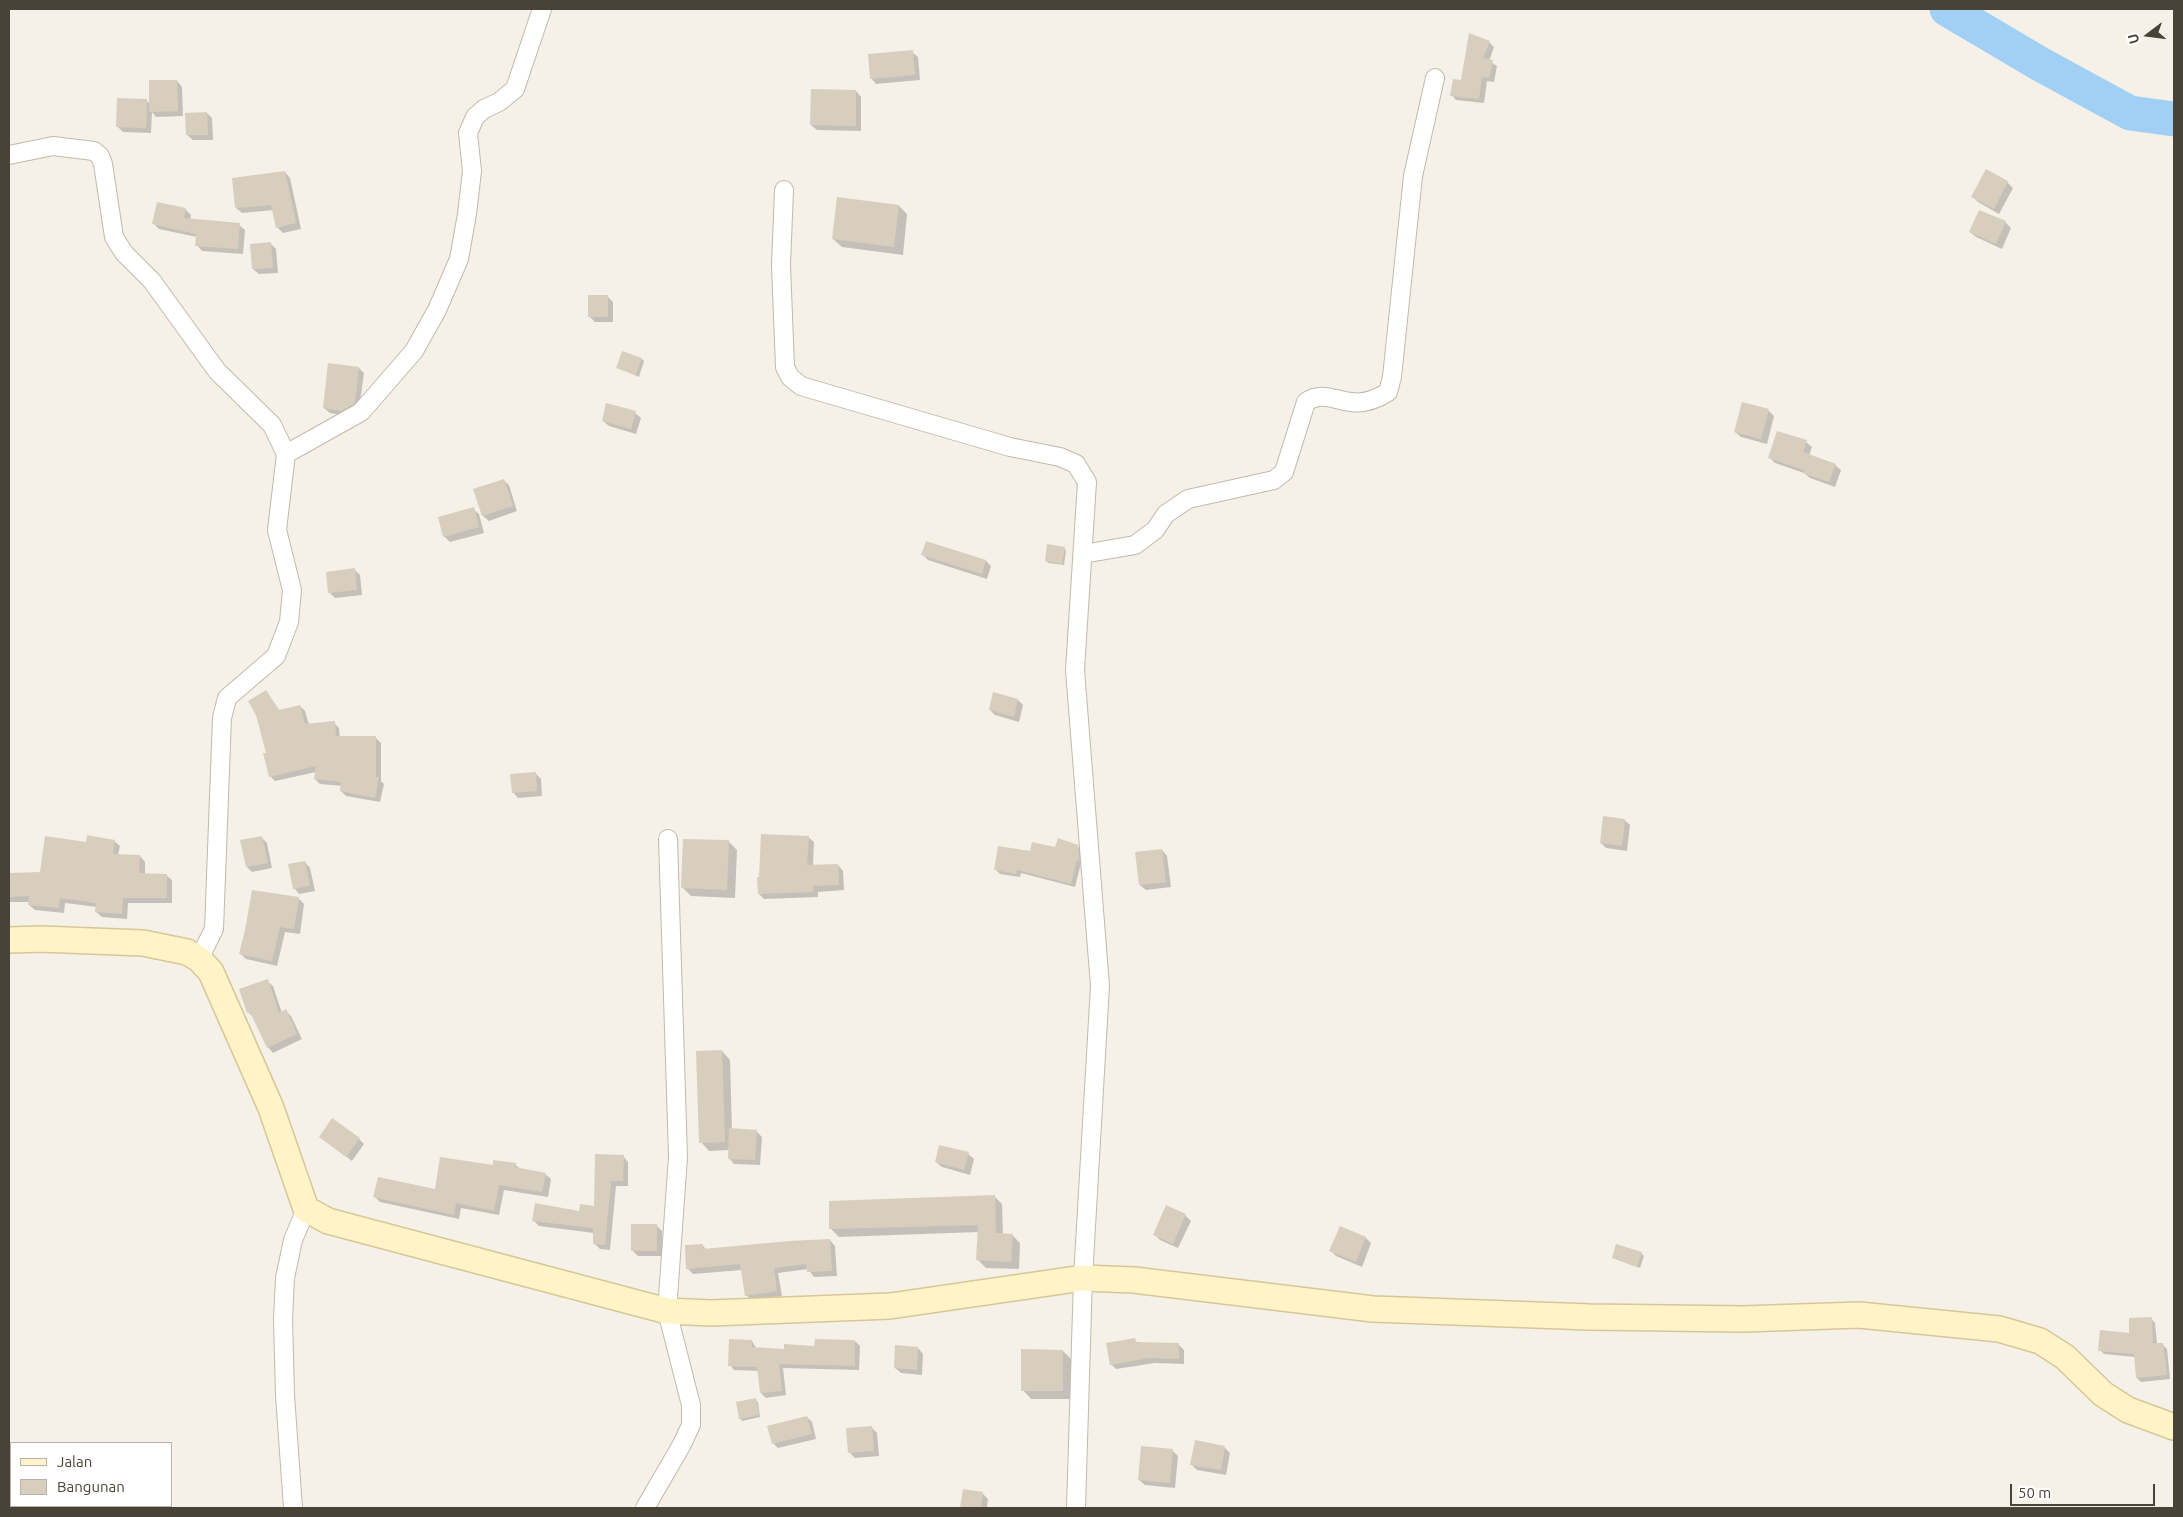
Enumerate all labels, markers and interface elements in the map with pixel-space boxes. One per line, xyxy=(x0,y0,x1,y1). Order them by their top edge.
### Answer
north arrow xyxy=(2123,10,2173,60)
text: U xyxy=(2125,32,2143,46)
legend xyxy=(10,1442,172,1507)
text: Jalan xyxy=(57,1453,92,1470)
scale bar xyxy=(2013,1474,2158,1506)
text: Bangunan xyxy=(57,1478,125,1495)
text: 50 m xyxy=(2018,1484,2051,1501)

